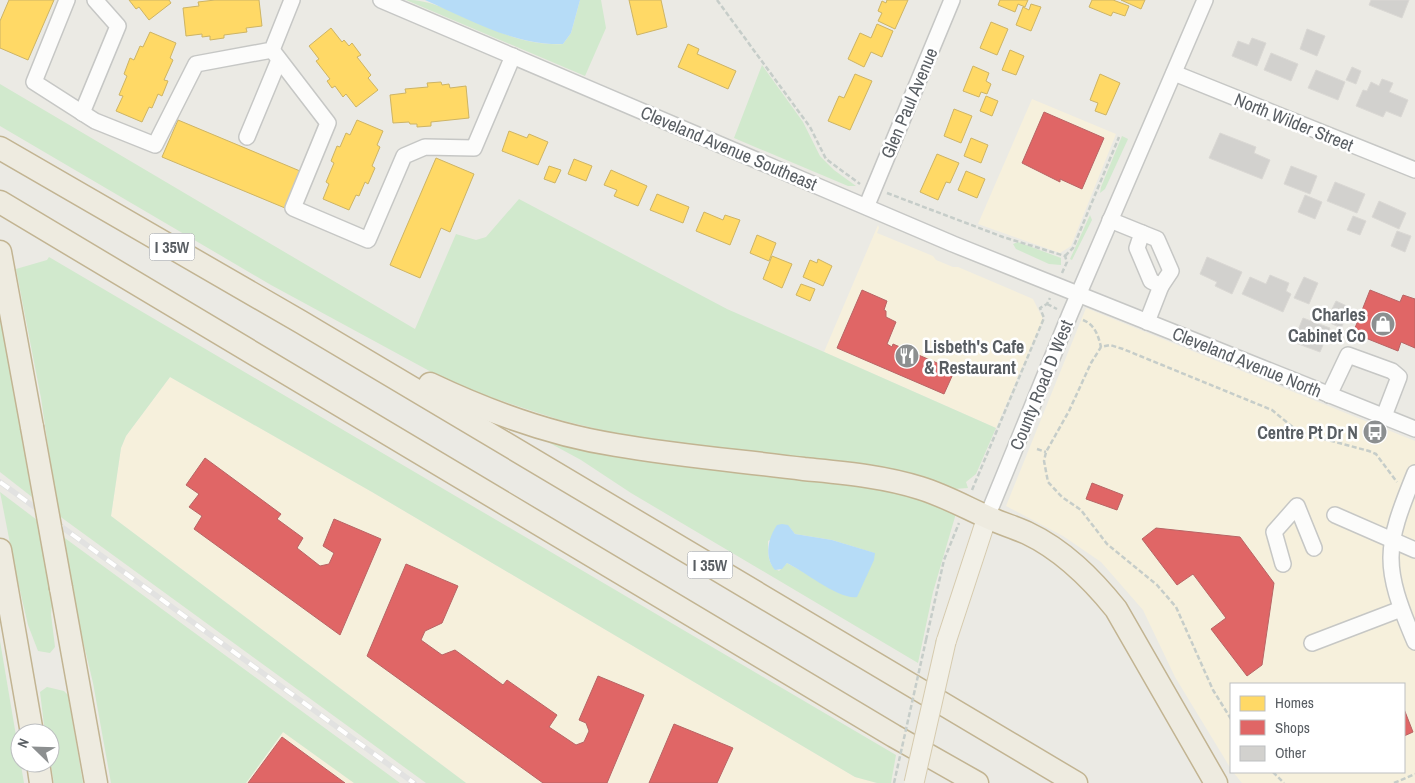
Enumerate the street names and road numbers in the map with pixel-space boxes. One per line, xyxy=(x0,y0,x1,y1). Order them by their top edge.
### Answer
street label: Glen Paul Avenue xyxy=(874,44,944,162)
street label: North Wilder Street xyxy=(1231,87,1357,157)
street label: Cleveland Avenue Southeast xyxy=(637,100,821,196)
road number: I 35W xyxy=(150,233,194,260)
street label: County Road D West xyxy=(1003,316,1079,454)
street label: Cleveland Avenue North xyxy=(1169,321,1325,403)
road number: I 35W xyxy=(688,552,732,578)

